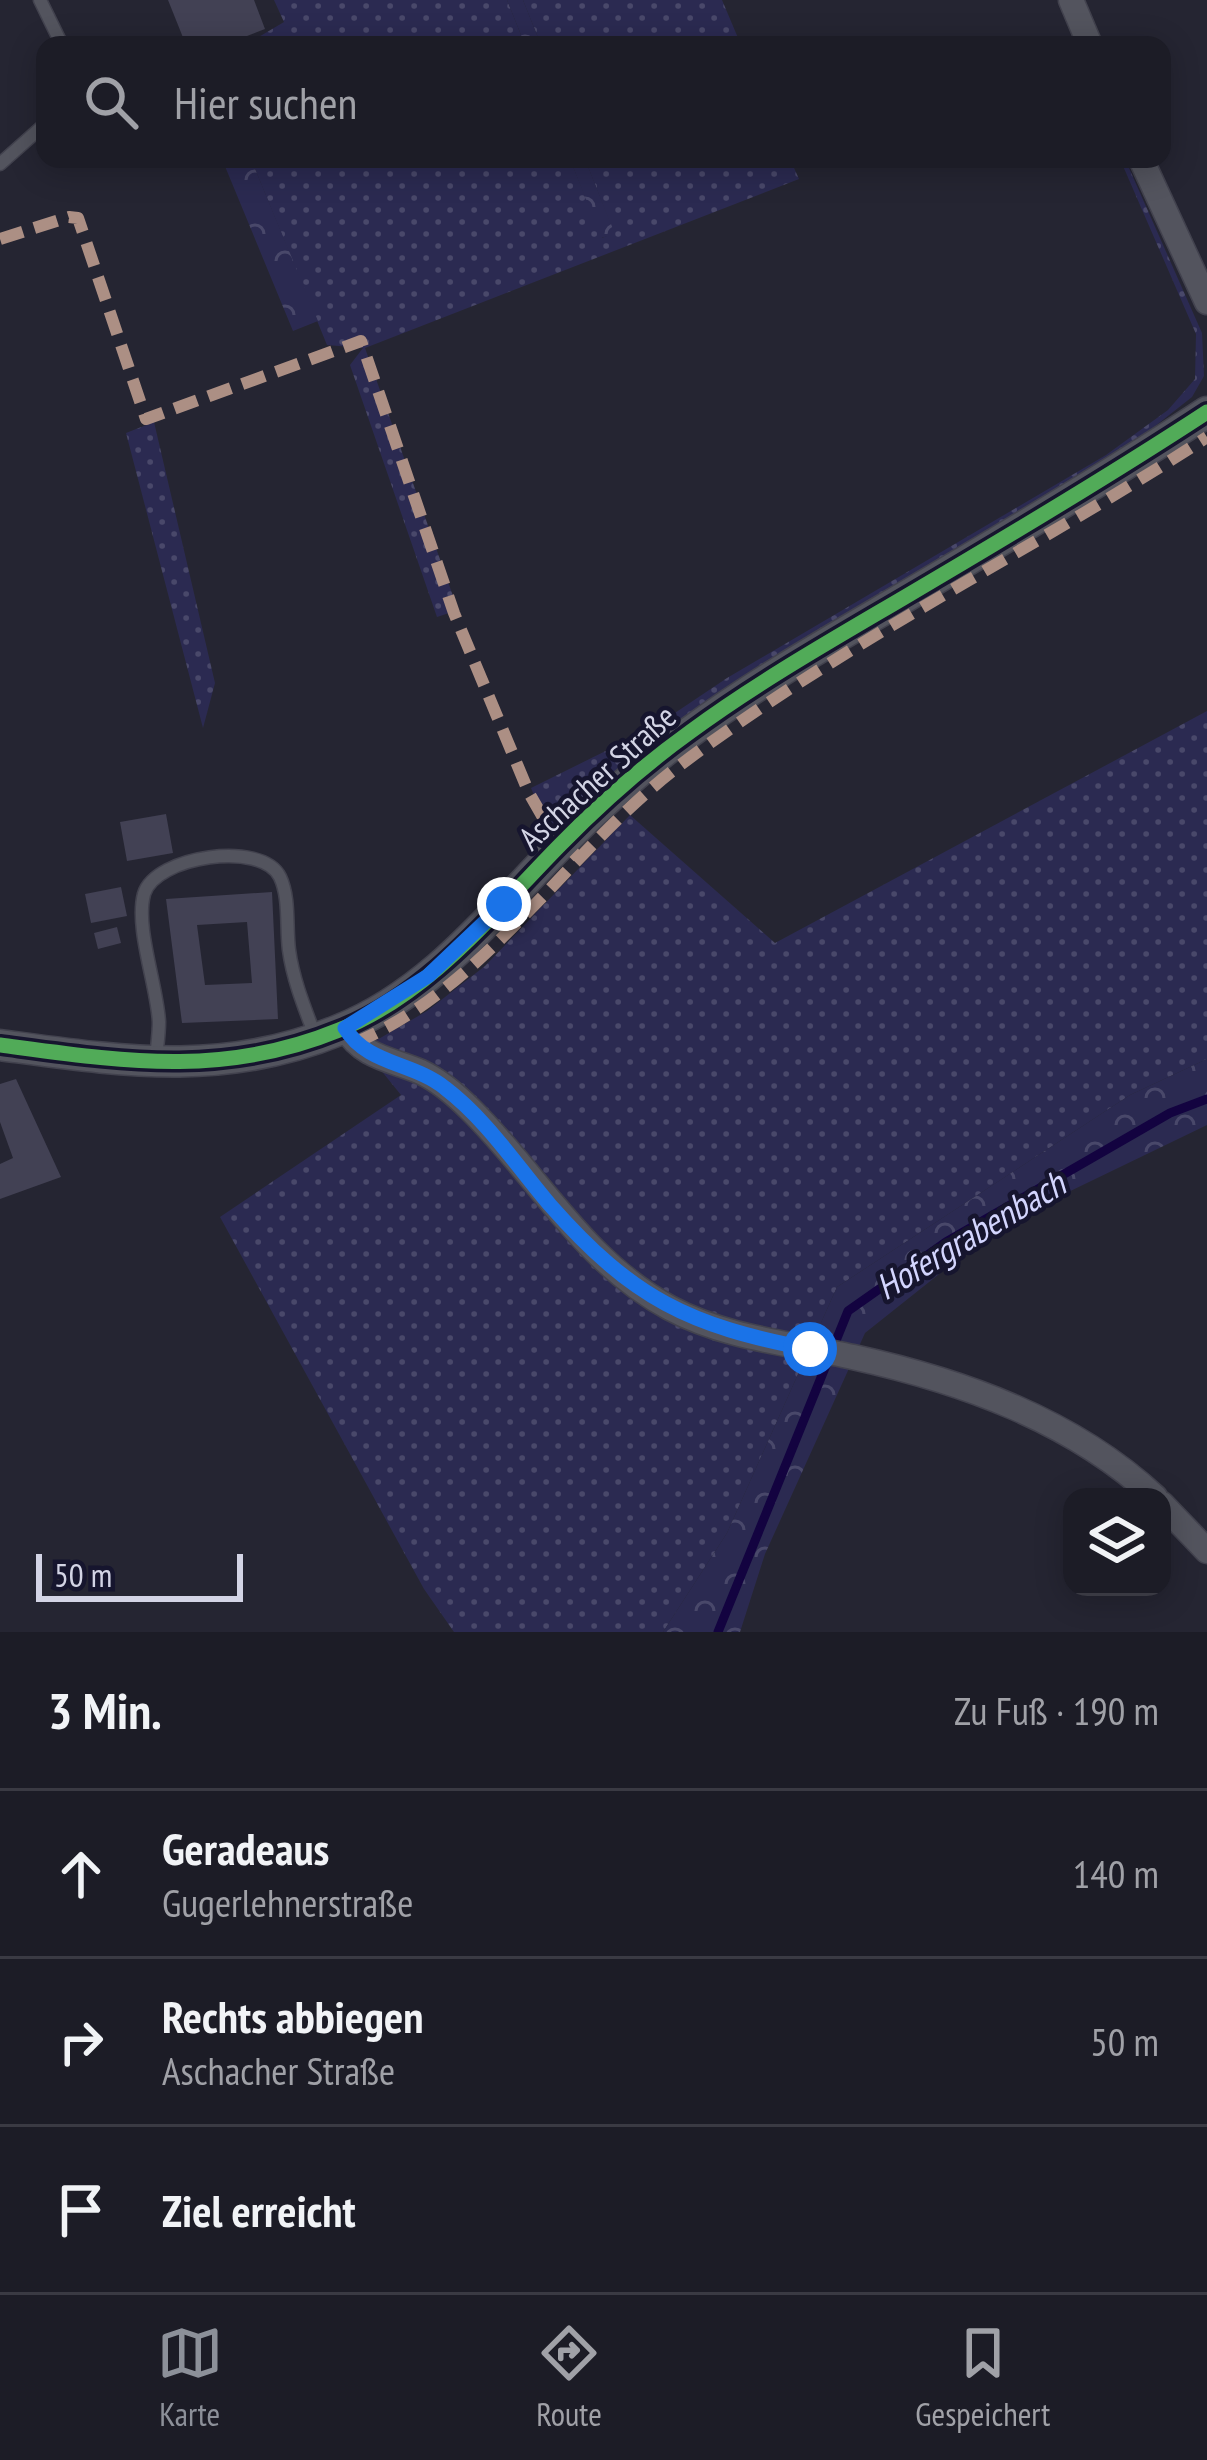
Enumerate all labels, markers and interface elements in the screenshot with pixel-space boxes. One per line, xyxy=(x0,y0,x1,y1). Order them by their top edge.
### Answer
search box xyxy=(36,36,1171,168)
icon: search xyxy=(78,69,144,135)
text: Hier suchen xyxy=(174,73,357,131)
street label: Aschacher Straße xyxy=(509,695,684,859)
route end xyxy=(477,877,531,931)
water label: Hofergrabenbach xyxy=(866,1158,1075,1310)
route start xyxy=(783,1322,837,1376)
map controls xyxy=(1063,1488,1171,1596)
button: layers xyxy=(1063,1488,1171,1596)
scale bar xyxy=(36,1548,243,1601)
text: 50 m xyxy=(54,1553,112,1596)
text: 3 Min. xyxy=(48,1677,162,1743)
text: Zu Fuß · 190 m xyxy=(954,1685,1159,1736)
text: Geradeaus xyxy=(162,1819,329,1877)
icon: ahead xyxy=(48,1841,114,1907)
text: 140 m xyxy=(1073,1848,1159,1899)
text: Gugerlehnerstraße xyxy=(162,1877,413,1928)
text: Rechts abbiegen xyxy=(162,1987,423,2045)
icon: right xyxy=(48,2009,114,2075)
text: 50 m xyxy=(1090,2016,1159,2067)
text: Aschacher Straße xyxy=(162,2045,395,2096)
icon: arrive xyxy=(48,2177,114,2243)
text: Ziel erreicht xyxy=(162,2181,356,2239)
tab: Karte xyxy=(157,2320,223,2435)
tab: Route xyxy=(536,2320,602,2435)
tab: Gespeichert xyxy=(915,2320,1050,2435)

